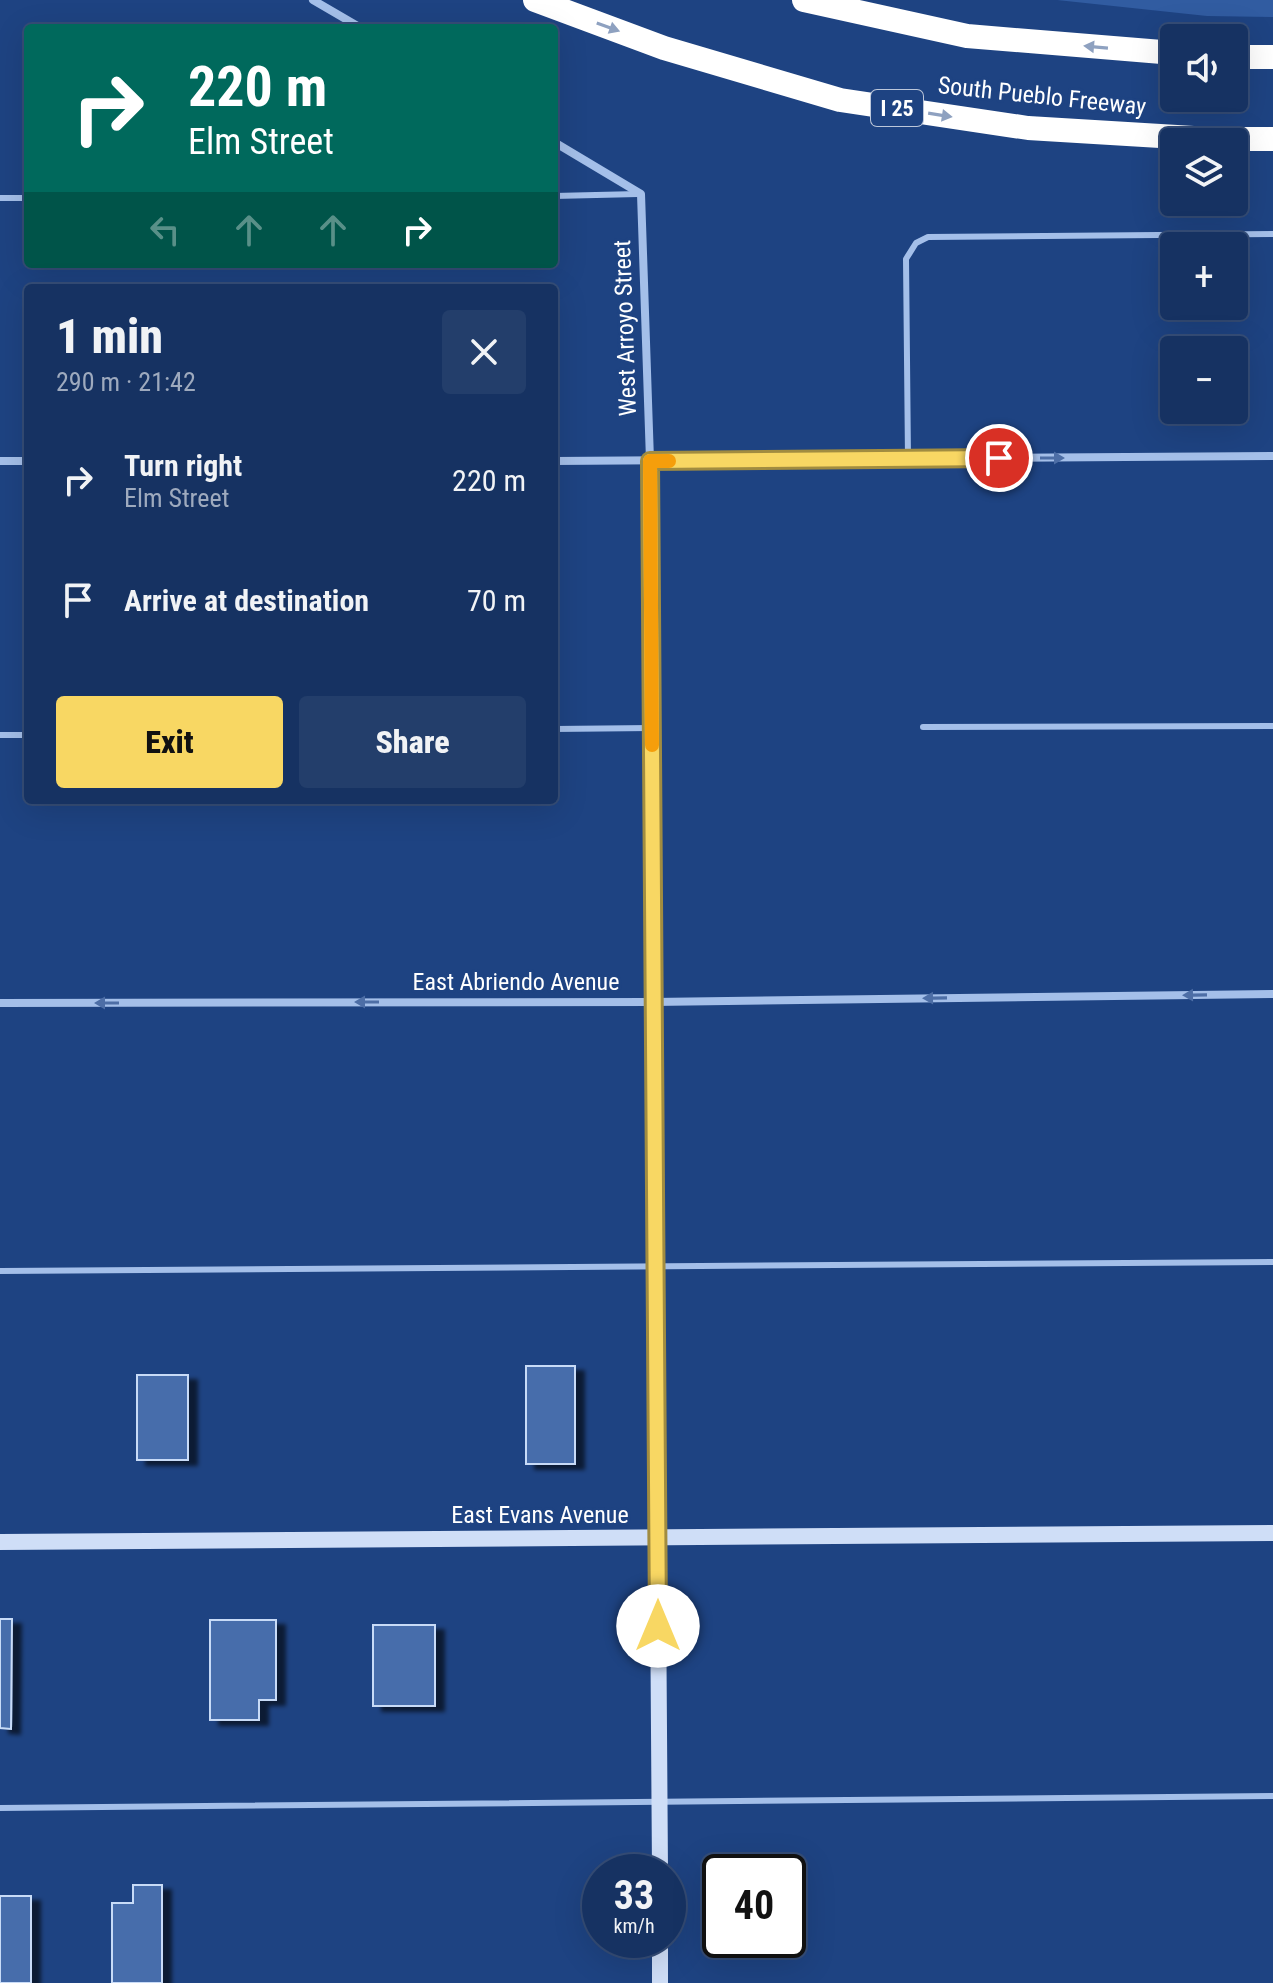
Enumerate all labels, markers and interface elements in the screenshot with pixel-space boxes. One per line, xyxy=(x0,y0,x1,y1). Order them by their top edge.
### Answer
one-way arrow xyxy=(596,21,620,34)
map controls xyxy=(1160,24,1248,424)
button: sound xyxy=(1160,24,1248,112)
one-way arrow xyxy=(1083,40,1108,53)
text: 220 m xyxy=(188,54,327,120)
icon: right xyxy=(56,56,160,160)
street label: South Pueblo Freeway xyxy=(937,71,1147,121)
road number: I 25 xyxy=(871,90,923,126)
one-way arrow xyxy=(928,109,953,122)
text: Elm Street xyxy=(188,121,334,163)
button: layers xyxy=(1160,128,1248,216)
icon: left xyxy=(143,208,187,252)
icon: ahead xyxy=(227,208,271,252)
icon: ahead xyxy=(311,208,355,252)
icon: right xyxy=(395,208,439,252)
button: + xyxy=(1160,232,1248,320)
street label: West Arroyo Street xyxy=(608,239,642,417)
text: 1 min xyxy=(56,308,163,365)
button: close xyxy=(442,310,526,394)
button: − xyxy=(1160,336,1248,424)
text: 290 m · 21:42 xyxy=(56,367,196,397)
pin xyxy=(965,424,1033,492)
icon: arrive xyxy=(977,436,1021,480)
text: Turn right xyxy=(124,448,242,483)
one-way arrow xyxy=(1040,452,1065,464)
icon: right xyxy=(56,458,100,502)
text: 220 m xyxy=(452,463,526,498)
text: Elm Street xyxy=(124,483,229,513)
icon: arrive xyxy=(56,578,100,622)
text: Arrive at destination xyxy=(124,583,369,618)
text: 70 m xyxy=(467,583,526,618)
button: Exit xyxy=(56,696,283,788)
button: Share xyxy=(299,696,526,788)
street label: East Abriendo Avenue xyxy=(413,968,619,996)
one-way arrow xyxy=(1182,989,1207,1001)
one-way arrow xyxy=(922,992,947,1005)
one-way arrow xyxy=(354,996,379,1008)
one-way arrow xyxy=(94,997,119,1009)
street label: East Evans Avenue xyxy=(451,1501,629,1529)
position arrow xyxy=(616,1584,700,1668)
speed limit sign: 40 xyxy=(702,1854,806,1958)
text: 33 xyxy=(614,1872,654,1919)
text: km/h xyxy=(613,1914,655,1938)

